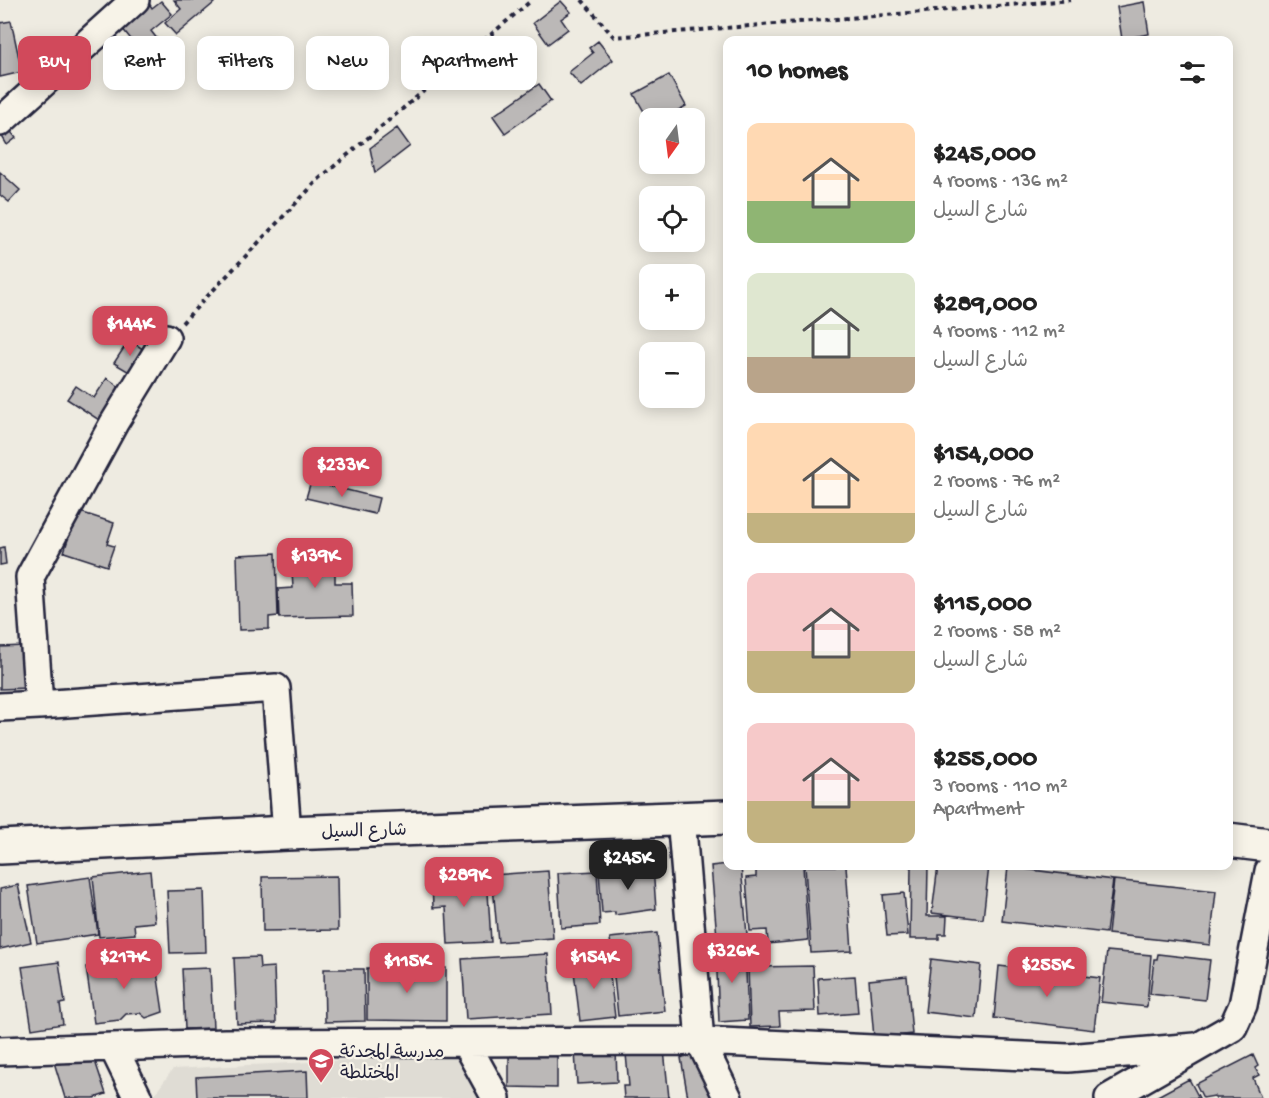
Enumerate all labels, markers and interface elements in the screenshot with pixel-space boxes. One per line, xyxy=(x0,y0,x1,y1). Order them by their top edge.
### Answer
chip: Buy xyxy=(18,36,91,90)
chip: Rent xyxy=(103,36,185,90)
chip: Filters xyxy=(197,36,294,90)
chip: New xyxy=(306,36,389,90)
chip: Apartment xyxy=(401,36,537,90)
icon: filters xyxy=(1176,56,1209,89)
text: 10 homes xyxy=(747,57,847,88)
north arrow xyxy=(639,108,705,174)
map controls xyxy=(639,108,705,408)
text: $245,000 xyxy=(933,140,1036,171)
icon: home xyxy=(795,147,867,219)
text: 4 rooms · 136 m² xyxy=(933,171,1068,194)
button: locate xyxy=(639,186,705,252)
text: شارع السيل xyxy=(933,201,1028,224)
button: + xyxy=(639,264,705,330)
text: $289,000 xyxy=(933,290,1037,321)
icon: home xyxy=(795,297,867,369)
pin: $144K xyxy=(88,306,172,357)
text: $144K xyxy=(106,314,154,337)
text: 4 rooms · 112 m² xyxy=(933,321,1065,344)
button: − xyxy=(639,342,705,408)
text: شارع السيل xyxy=(933,351,1028,374)
text: $154,000 xyxy=(933,440,1034,471)
pin: $233K xyxy=(300,447,384,498)
icon: home xyxy=(795,447,867,519)
text: $233K xyxy=(317,455,367,478)
text: 2 rooms · 76 m² xyxy=(933,471,1060,494)
text: شارع السيل xyxy=(933,501,1028,524)
pin: $139K xyxy=(273,538,357,589)
text: $139K xyxy=(291,546,339,569)
text: $115,000 xyxy=(933,590,1032,621)
icon: home xyxy=(795,597,867,669)
text: 2 rooms · 58 m² xyxy=(933,621,1061,644)
text: شارع السيل xyxy=(933,651,1028,674)
text: $255,000 xyxy=(933,745,1037,776)
icon: home xyxy=(795,747,867,819)
text: 3 rooms · 110 m² xyxy=(933,776,1068,799)
text: Apartment xyxy=(933,799,1023,822)
street label: شارع السيل xyxy=(321,821,407,844)
pin: $245K xyxy=(586,840,670,891)
text: $245K xyxy=(603,848,653,871)
pin: $289K xyxy=(422,857,506,908)
text: $289K xyxy=(439,865,489,888)
pin: $326K xyxy=(690,933,774,984)
pin: $217K xyxy=(82,939,166,990)
pin: $154K xyxy=(552,939,636,990)
text: $326K xyxy=(707,941,757,964)
pin: $115K xyxy=(365,943,449,994)
text: $217K xyxy=(100,947,148,970)
text: $154K xyxy=(570,947,618,970)
pin: $255K xyxy=(1005,947,1089,998)
text: $115K xyxy=(384,951,430,974)
text: $255K xyxy=(1022,955,1072,978)
place label: مدرسة المحدثة المختلطة xyxy=(340,1043,444,1085)
school or university icon: مدرسة المحدثة المختلطة xyxy=(306,1046,336,1084)

